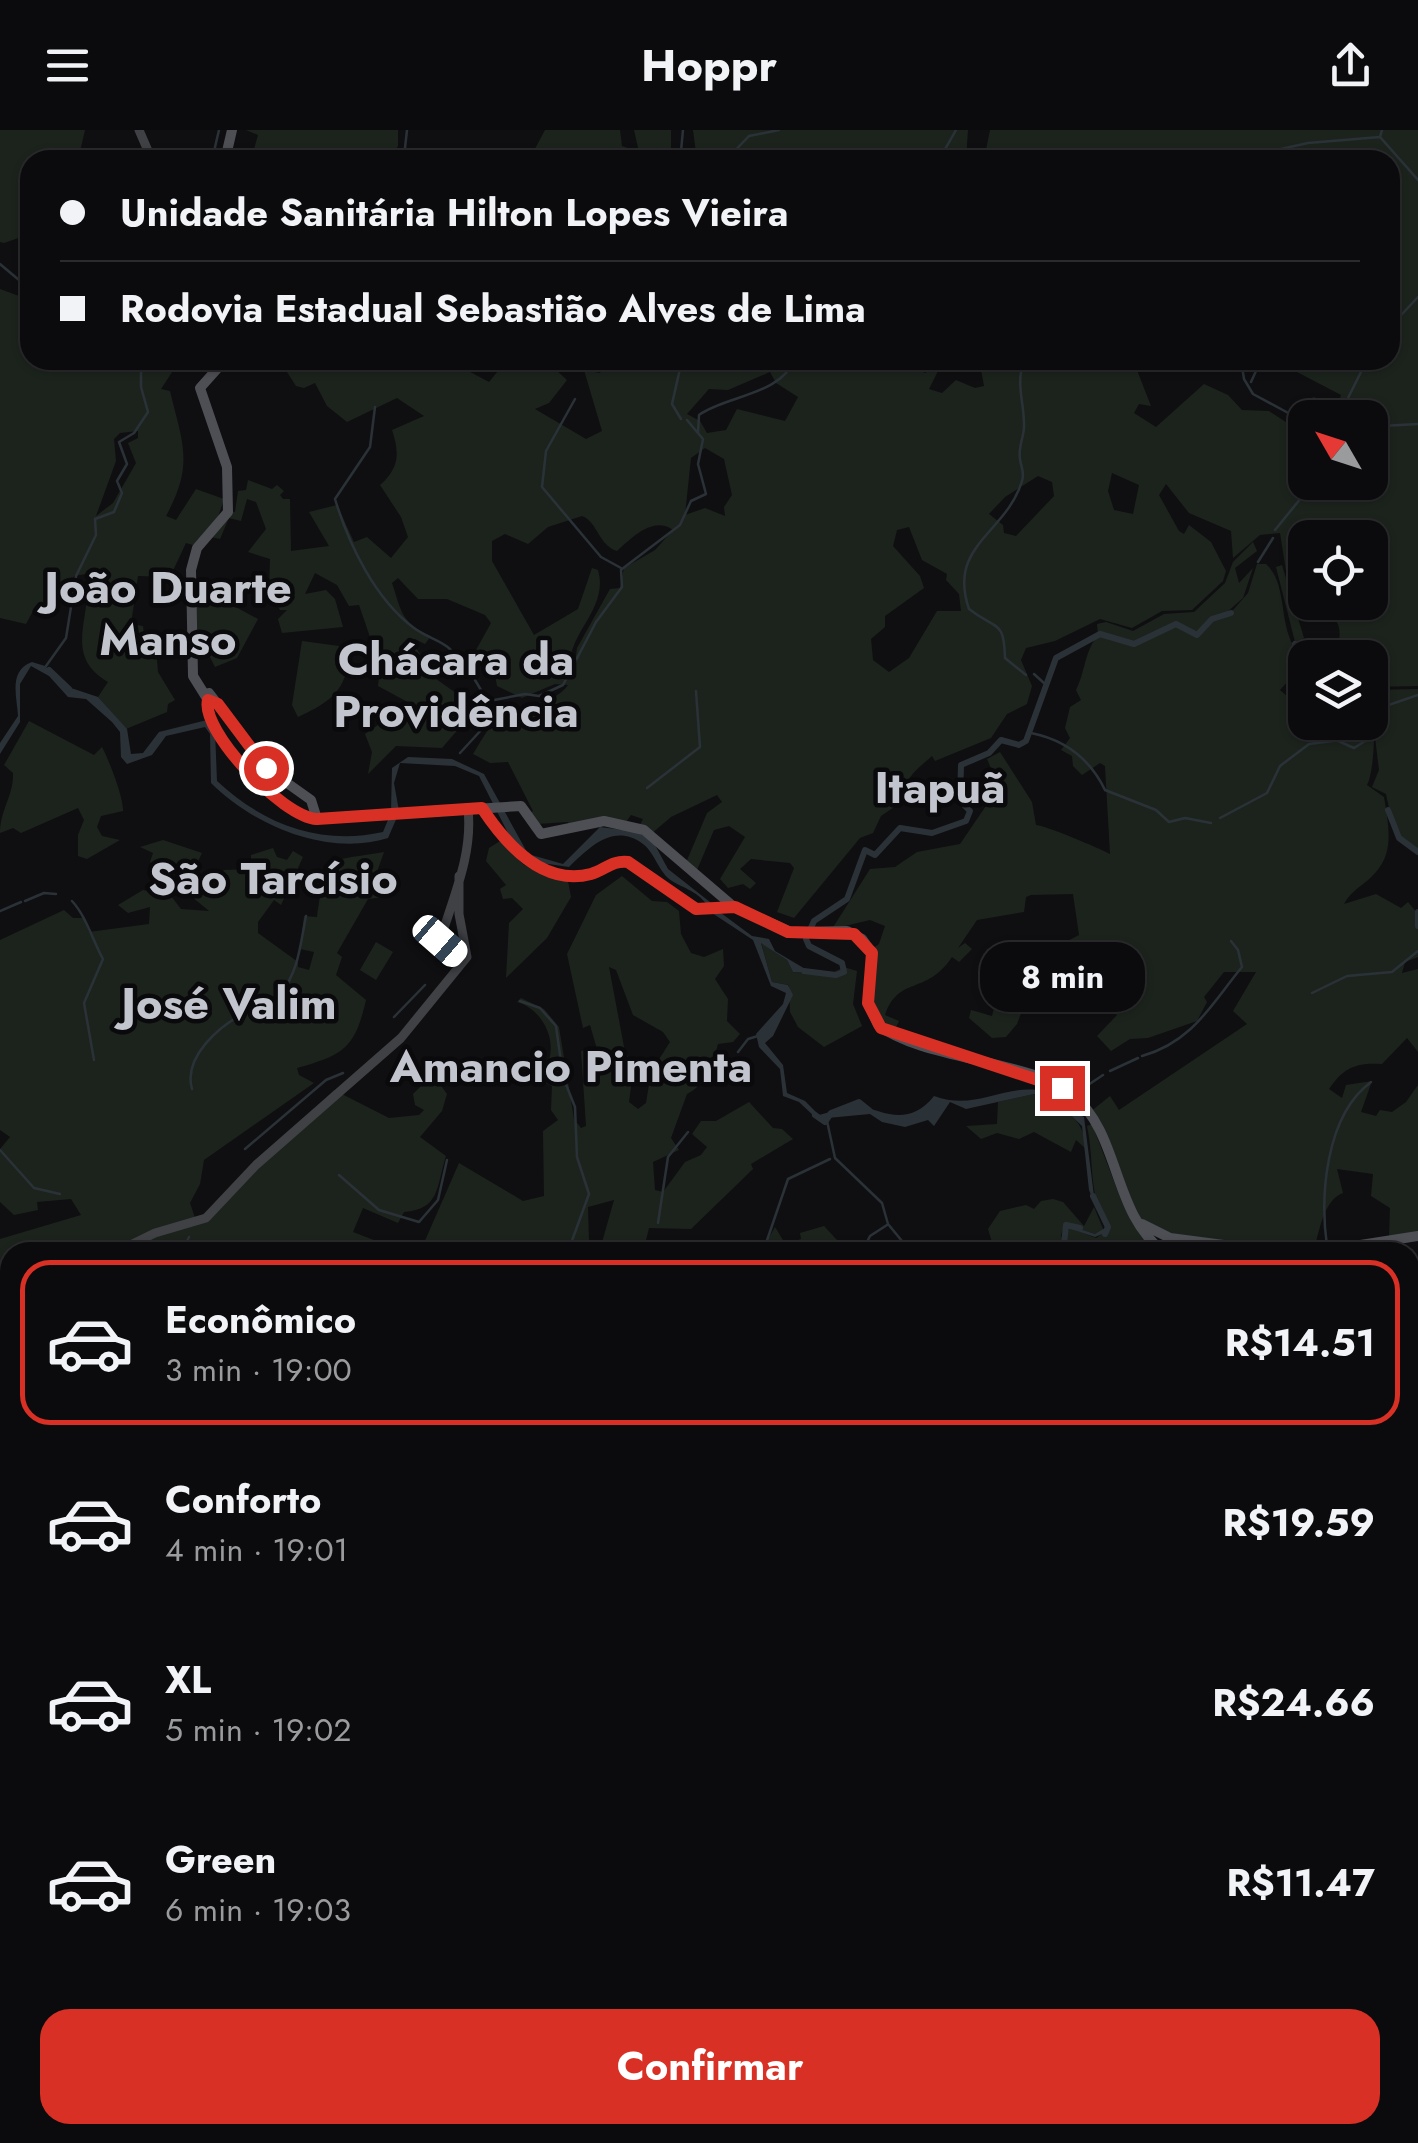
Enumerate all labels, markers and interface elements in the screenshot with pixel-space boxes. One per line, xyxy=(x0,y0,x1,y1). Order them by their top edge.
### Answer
text: Hoppr xyxy=(641,33,777,98)
icon: menu xyxy=(40,38,95,93)
icon: share xyxy=(1323,38,1378,93)
text: Unidade Sanitária Hilton Lopes Vieira xyxy=(120,185,788,240)
text: Rodovia Estadual Sebastião Alves de Lima xyxy=(120,281,866,336)
north arrow xyxy=(1288,400,1388,500)
map controls xyxy=(1288,400,1388,740)
button: locate xyxy=(1288,520,1388,620)
district label: João Duarte Manso xyxy=(36,555,292,672)
district label: Chácara da Providência xyxy=(333,627,579,744)
button: layers xyxy=(1288,640,1388,740)
route start xyxy=(244,746,289,791)
district label: Itapuã xyxy=(874,755,1006,820)
district label: São Tarcísio xyxy=(148,846,398,911)
car xyxy=(408,910,472,972)
callout: 8 min xyxy=(980,943,1144,1013)
text: 8 min xyxy=(1021,954,1104,1000)
district label: José Valim xyxy=(113,971,337,1036)
district label: Amancio Pimenta xyxy=(389,1034,752,1099)
route end xyxy=(1040,1066,1085,1111)
text: Econômico xyxy=(165,1292,356,1347)
icon: car xyxy=(45,1298,135,1388)
text: R$14.51 xyxy=(1225,1315,1375,1370)
text: 3 min · 19:00 xyxy=(165,1347,352,1393)
text: Conforto xyxy=(165,1472,322,1527)
icon: car xyxy=(45,1478,135,1568)
text: R$19.59 xyxy=(1223,1495,1375,1550)
text: 4 min · 19:01 xyxy=(165,1527,348,1573)
text: XL xyxy=(165,1652,211,1707)
icon: car xyxy=(45,1658,135,1748)
text: R$24.66 xyxy=(1212,1675,1375,1730)
text: 5 min · 19:02 xyxy=(165,1707,351,1753)
text: Green xyxy=(165,1832,276,1887)
icon: car xyxy=(45,1838,135,1928)
text: R$11.47 xyxy=(1226,1855,1375,1910)
text: 6 min · 19:03 xyxy=(165,1887,351,1933)
button: Confirmar xyxy=(40,2009,1380,2124)

